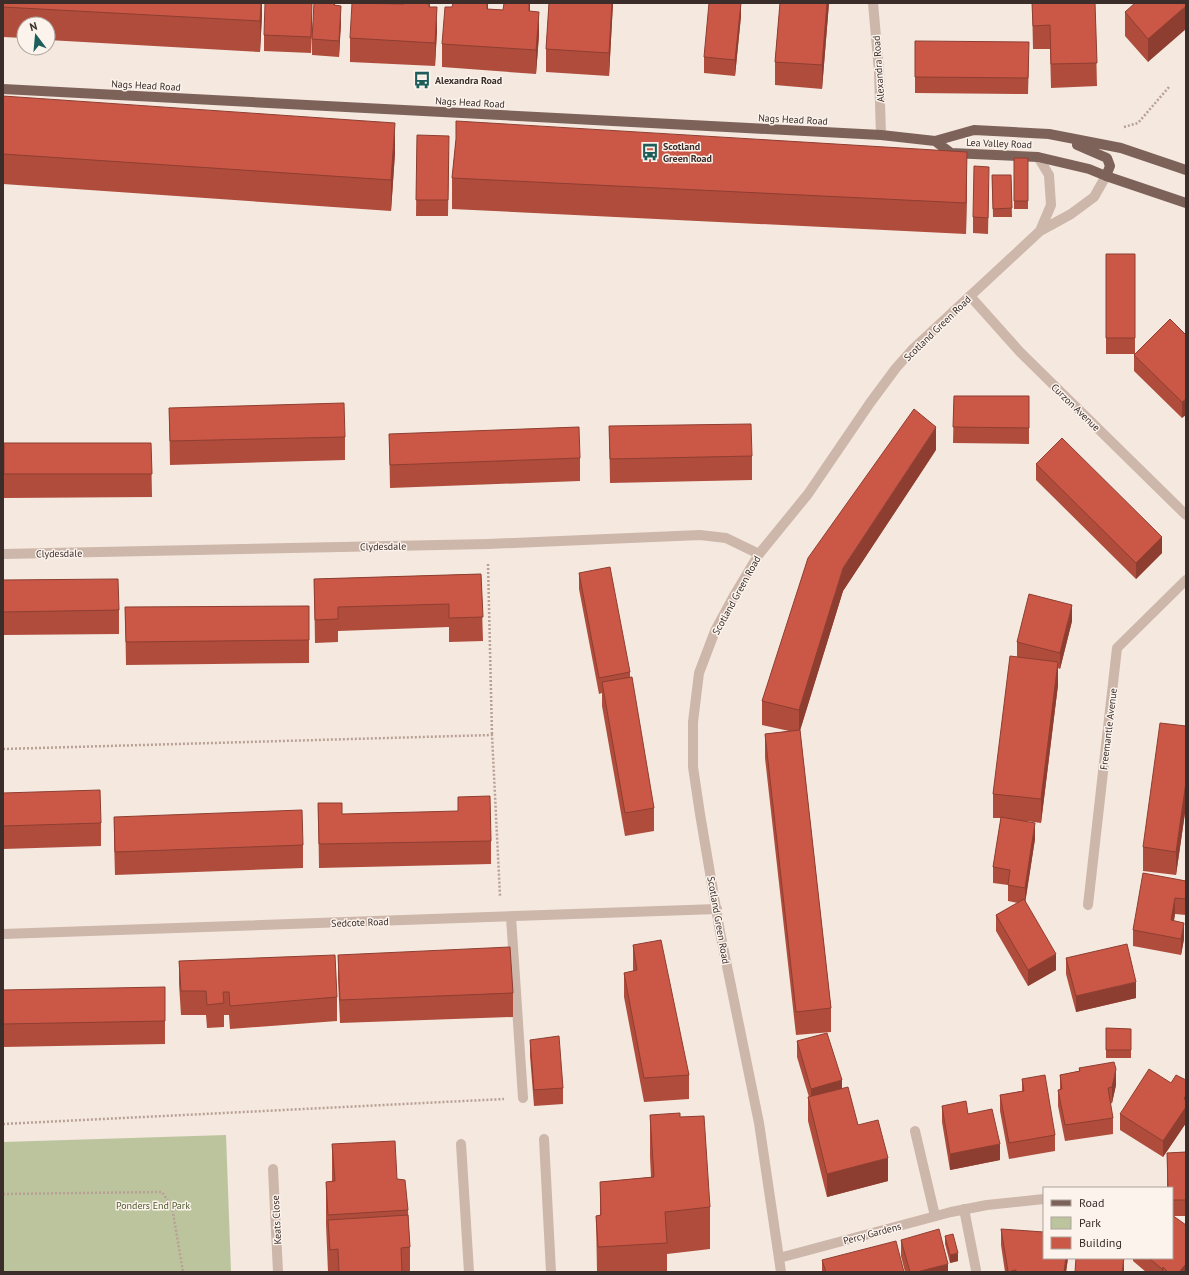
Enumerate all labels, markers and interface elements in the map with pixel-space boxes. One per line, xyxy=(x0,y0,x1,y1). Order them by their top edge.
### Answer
north arrow xyxy=(16,16,56,56)
text: N xyxy=(28,19,39,34)
street label: Alexandra Road xyxy=(870,35,887,103)
bus stop icon: Alexandra Road xyxy=(412,70,432,90)
place label: Alexandra Road xyxy=(435,74,502,87)
street label: Nags Head Road xyxy=(111,77,181,94)
street label: Nags Head Road xyxy=(435,94,505,111)
street label: Nags Head Road xyxy=(758,111,828,128)
street label: Lea Valley Road xyxy=(966,136,1032,151)
place label: Scotland Green Road xyxy=(663,140,712,165)
bus stop icon: Scotland Green Road xyxy=(640,142,660,162)
street label: Scotland Green Road xyxy=(901,293,974,364)
street label: Curzon Avenue xyxy=(1048,381,1103,434)
street label: Clydesdale xyxy=(360,540,406,553)
street label: Clydesdale xyxy=(36,547,82,560)
street label: Scotland Green Road xyxy=(709,553,764,637)
street label: Freemantle Avenue xyxy=(1097,688,1120,771)
street label: Scotland Green Road xyxy=(704,875,733,965)
street label: Sedcote Road xyxy=(331,915,389,930)
legend xyxy=(1043,1187,1173,1259)
street label: Keats Close xyxy=(269,1195,284,1245)
text: Road xyxy=(1079,1195,1104,1210)
park label: Ponders End Park xyxy=(116,1199,190,1212)
text: Park xyxy=(1079,1215,1101,1230)
street label: Percy Gardens xyxy=(842,1219,903,1247)
text: Building xyxy=(1079,1235,1122,1250)

